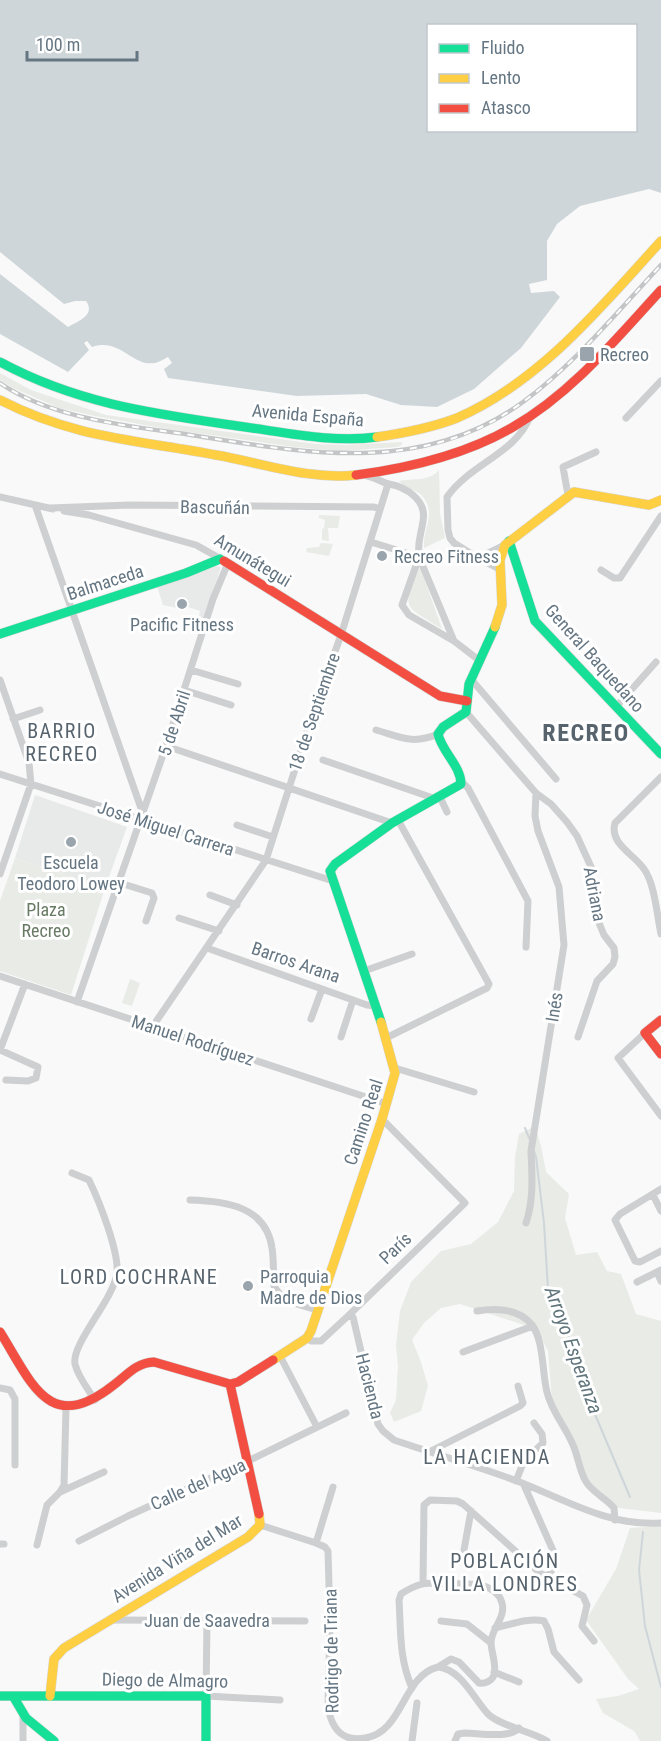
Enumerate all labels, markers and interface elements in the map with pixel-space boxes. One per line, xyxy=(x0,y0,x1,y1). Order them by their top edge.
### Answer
scale bar xyxy=(27,24,136,62)
legend xyxy=(427,24,637,132)
text: 100 m xyxy=(36,34,80,55)
text: Fluido xyxy=(481,37,525,58)
text: Lento xyxy=(481,67,521,88)
text: Atasco xyxy=(481,97,531,118)
place label: Recreo xyxy=(600,344,649,365)
marker: Recreo xyxy=(578,345,596,363)
street label: Avenida España xyxy=(251,400,365,430)
street label: Bascuñán xyxy=(180,496,250,518)
street label: Amunátegui xyxy=(211,529,295,591)
place label: Recreo Fitness xyxy=(394,546,499,567)
marker: Recreo Fitness xyxy=(375,549,389,563)
street label: Balmaceda xyxy=(64,560,146,604)
marker: Pacific Fitness xyxy=(175,597,189,611)
street label: General Baquedano xyxy=(541,600,649,716)
place label: Pacific Fitness xyxy=(130,614,234,635)
street label: 18 de Septiembre xyxy=(284,650,344,774)
street label: 5 de Abril xyxy=(154,688,194,758)
district label: BARRIO RECREO xyxy=(25,719,99,766)
district label: RECREO xyxy=(542,719,630,747)
street label: José Miguel Carrera xyxy=(95,796,237,860)
marker: Escuela Teodoro Lowey xyxy=(64,835,78,849)
place label: Escuela Teodoro Lowey xyxy=(17,852,125,894)
street label: Adriana xyxy=(579,865,611,923)
park label: Plaza Recreo xyxy=(21,899,71,941)
street label: Barros Arana xyxy=(249,937,343,987)
street label: Inés xyxy=(541,991,567,1023)
street label: Manuel Rodríguez xyxy=(129,1010,257,1070)
street label: Camino Real xyxy=(339,1076,387,1168)
street label: París xyxy=(375,1228,415,1268)
district label: LORD COCHRANE xyxy=(60,1265,218,1289)
place label: Parroquia Madre de Dios xyxy=(260,1266,362,1308)
marker: Parroquia Madre de Dios xyxy=(241,1279,255,1293)
water label: Arroyo Esperanza xyxy=(540,1282,608,1417)
street label: Hacienda xyxy=(352,1351,388,1421)
district label: LA HACIENDA xyxy=(423,1445,551,1469)
street label: Calle del Agua xyxy=(147,1454,249,1514)
street label: Avenida Viña del Mar xyxy=(108,1509,246,1607)
district label: POBLACIÓN VILLA LONDRES xyxy=(432,1549,578,1596)
street label: Rodrigo de Triana xyxy=(319,1589,343,1713)
street label: Juan de Saavedra xyxy=(144,1610,270,1631)
street label: Diego de Almagro xyxy=(102,1668,228,1692)

